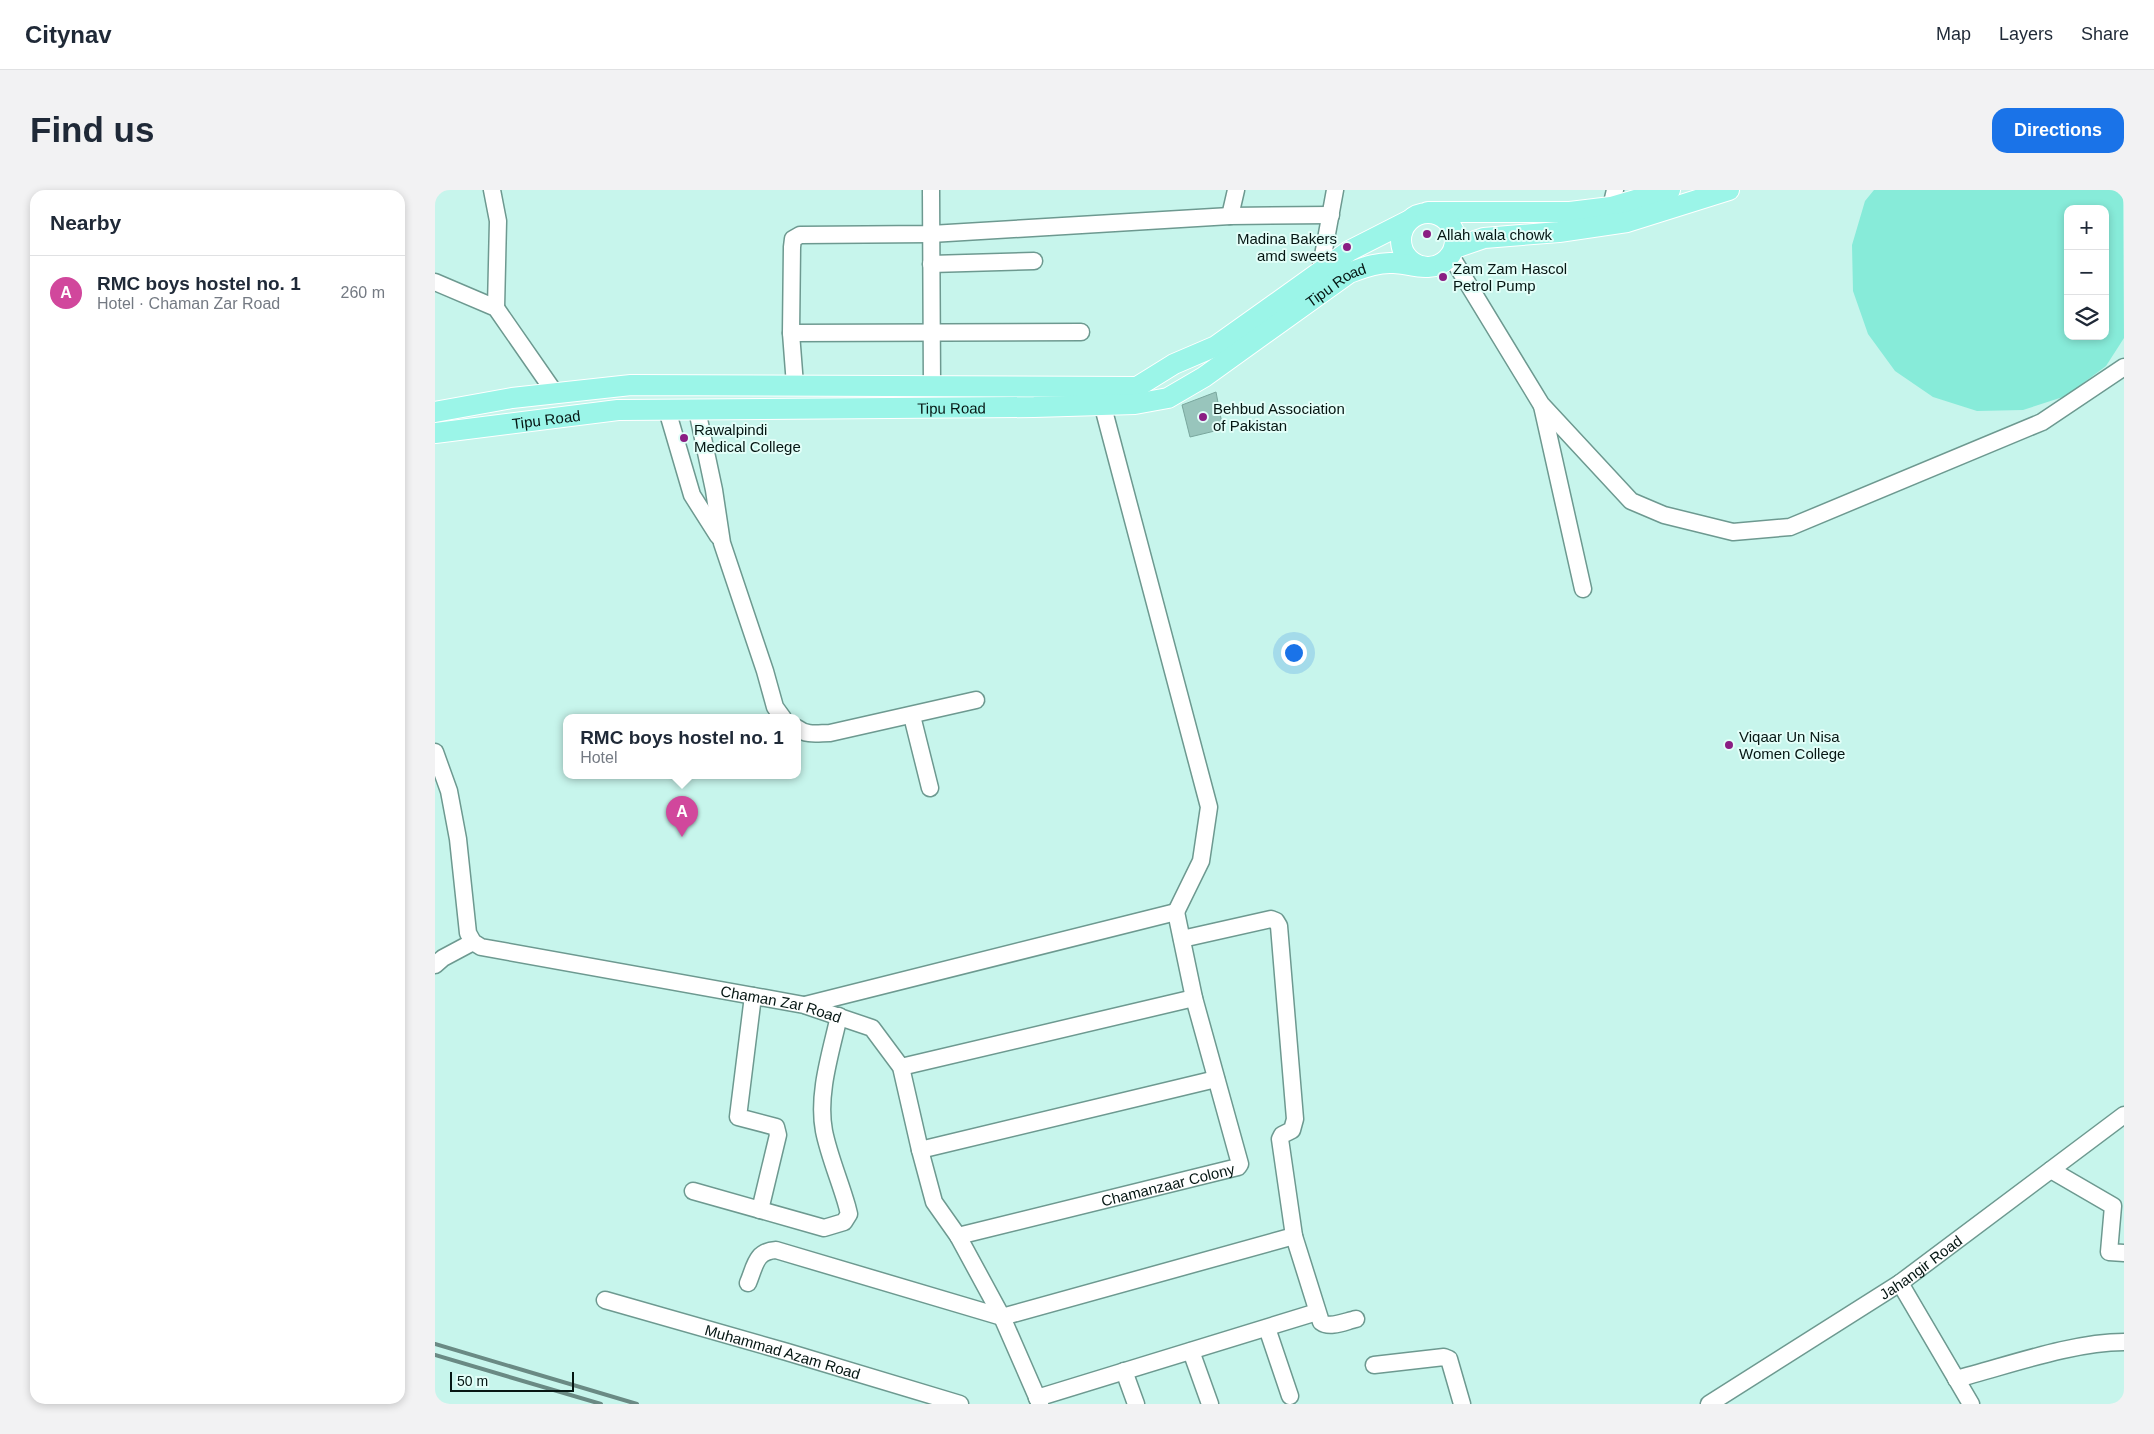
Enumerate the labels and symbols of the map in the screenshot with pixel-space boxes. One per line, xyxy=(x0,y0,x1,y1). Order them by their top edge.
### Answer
place label: Allah wala chowk xyxy=(1437,226,1553,243)
marker: Allah wala chowk xyxy=(1421,228,1433,240)
place label: Madina Bakers amd sweets xyxy=(1237,230,1337,264)
marker: Madina Bakers amd sweets xyxy=(1341,241,1353,253)
street label: Tipu Road xyxy=(1302,259,1368,310)
place label: Zam Zam Hascol Petrol Pump xyxy=(1453,260,1567,294)
marker: Zam Zam Hascol Petrol Pump xyxy=(1437,271,1449,283)
street label: Tipu Road xyxy=(917,399,986,416)
place label: Behbud Association of Pakistan xyxy=(1213,400,1345,434)
street label: Tipu Road xyxy=(511,406,581,432)
marker: Behbud Association of Pakistan xyxy=(1197,411,1209,423)
place label: Rawalpindi Medical College xyxy=(694,421,801,455)
marker: Rawalpindi Medical College xyxy=(678,432,690,444)
your location xyxy=(1281,640,1307,666)
place label: Viqaar Un Nisa Women College xyxy=(1739,728,1845,762)
marker: Viqaar Un Nisa Women College xyxy=(1723,739,1735,751)
pin: A xyxy=(666,796,698,837)
street label: Chaman Zar Road xyxy=(719,982,844,1026)
street label: Chamanzaar Colony xyxy=(1099,1160,1237,1209)
street label: Jahangir Road xyxy=(1876,1231,1965,1302)
street label: Muhammad Azam Road xyxy=(703,1321,862,1382)
scale bar xyxy=(450,1369,574,1392)

